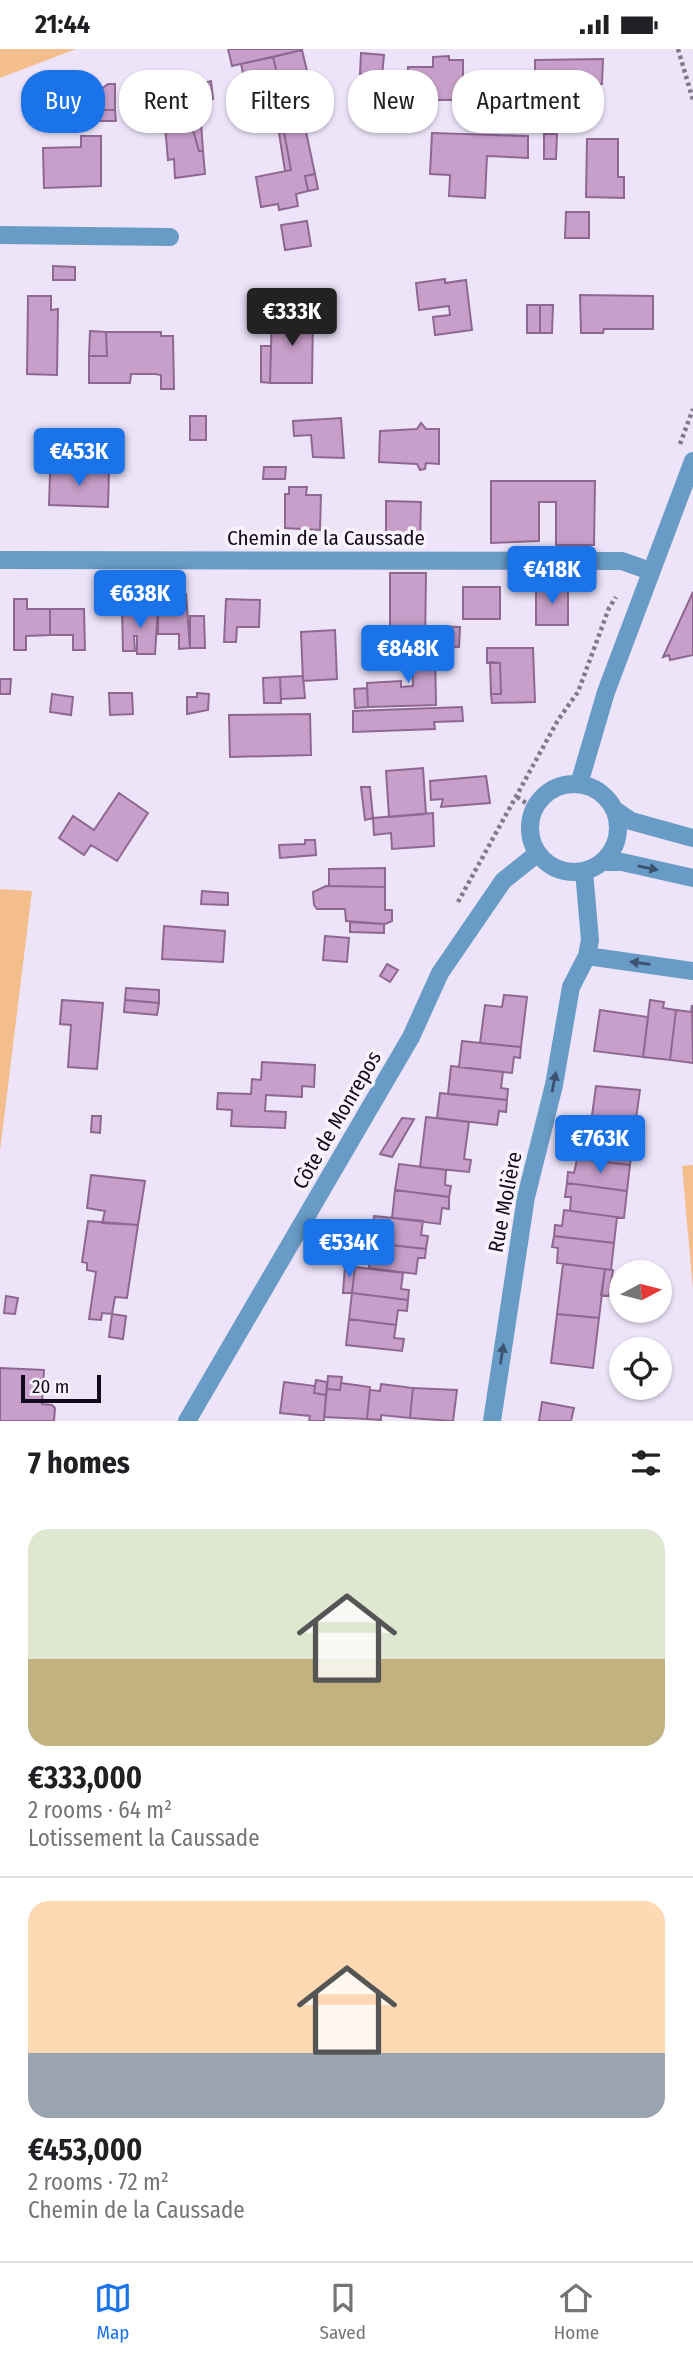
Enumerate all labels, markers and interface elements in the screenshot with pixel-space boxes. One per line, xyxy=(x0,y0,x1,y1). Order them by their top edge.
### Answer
text: 21:44 xyxy=(35,9,90,40)
chip: Buy xyxy=(21,70,105,133)
chip: Rent xyxy=(119,70,212,133)
chip: Filters xyxy=(226,70,334,133)
chip: New xyxy=(348,70,438,133)
chip: Apartment xyxy=(452,70,604,133)
pin: €333K xyxy=(243,289,341,348)
text: €333K xyxy=(263,297,321,325)
pin: €453K xyxy=(30,429,128,488)
text: €453K xyxy=(50,437,108,465)
street label: Chemin de la Caussade xyxy=(227,525,425,551)
pin: €418K xyxy=(503,547,601,606)
text: €418K xyxy=(523,555,581,583)
pin: €638K xyxy=(91,571,189,630)
text: €638K xyxy=(110,579,170,607)
pin: €848K xyxy=(359,625,457,685)
text: €848K xyxy=(377,634,439,662)
one-way arrow xyxy=(637,862,659,873)
one-way arrow xyxy=(629,958,651,969)
street label: Côte de Monrepos xyxy=(287,1046,387,1194)
one-way arrow xyxy=(548,1071,559,1093)
pin: €763K xyxy=(551,1115,649,1175)
text: €763K xyxy=(571,1124,629,1152)
street label: Rue Molière xyxy=(483,1149,527,1255)
pin: €534K xyxy=(300,1219,398,1279)
text: €534K xyxy=(319,1228,379,1256)
north arrow xyxy=(609,1260,672,1323)
map controls xyxy=(609,1260,672,1400)
button: locate xyxy=(609,1337,672,1400)
one-way arrow xyxy=(497,1342,508,1364)
scale bar xyxy=(21,1372,102,1404)
text: 20 m xyxy=(32,1375,69,1398)
icon: filters xyxy=(627,1444,665,1482)
text: 7 homes xyxy=(28,1445,130,1481)
icon: home xyxy=(284,1575,410,1701)
text: €333,000 xyxy=(28,1760,142,1796)
text: 2 rooms · 64 m² xyxy=(28,1796,172,1824)
text: Lotissement la Caussade xyxy=(28,1824,260,1852)
icon: home xyxy=(284,1947,410,2073)
text: €453,000 xyxy=(28,2132,142,2168)
text: 2 rooms · 72 m² xyxy=(28,2168,169,2196)
text: Chemin de la Caussade xyxy=(28,2196,245,2224)
tab: Map xyxy=(94,2279,132,2344)
tab: Saved xyxy=(320,2279,366,2344)
tab: Home xyxy=(554,2279,599,2344)

